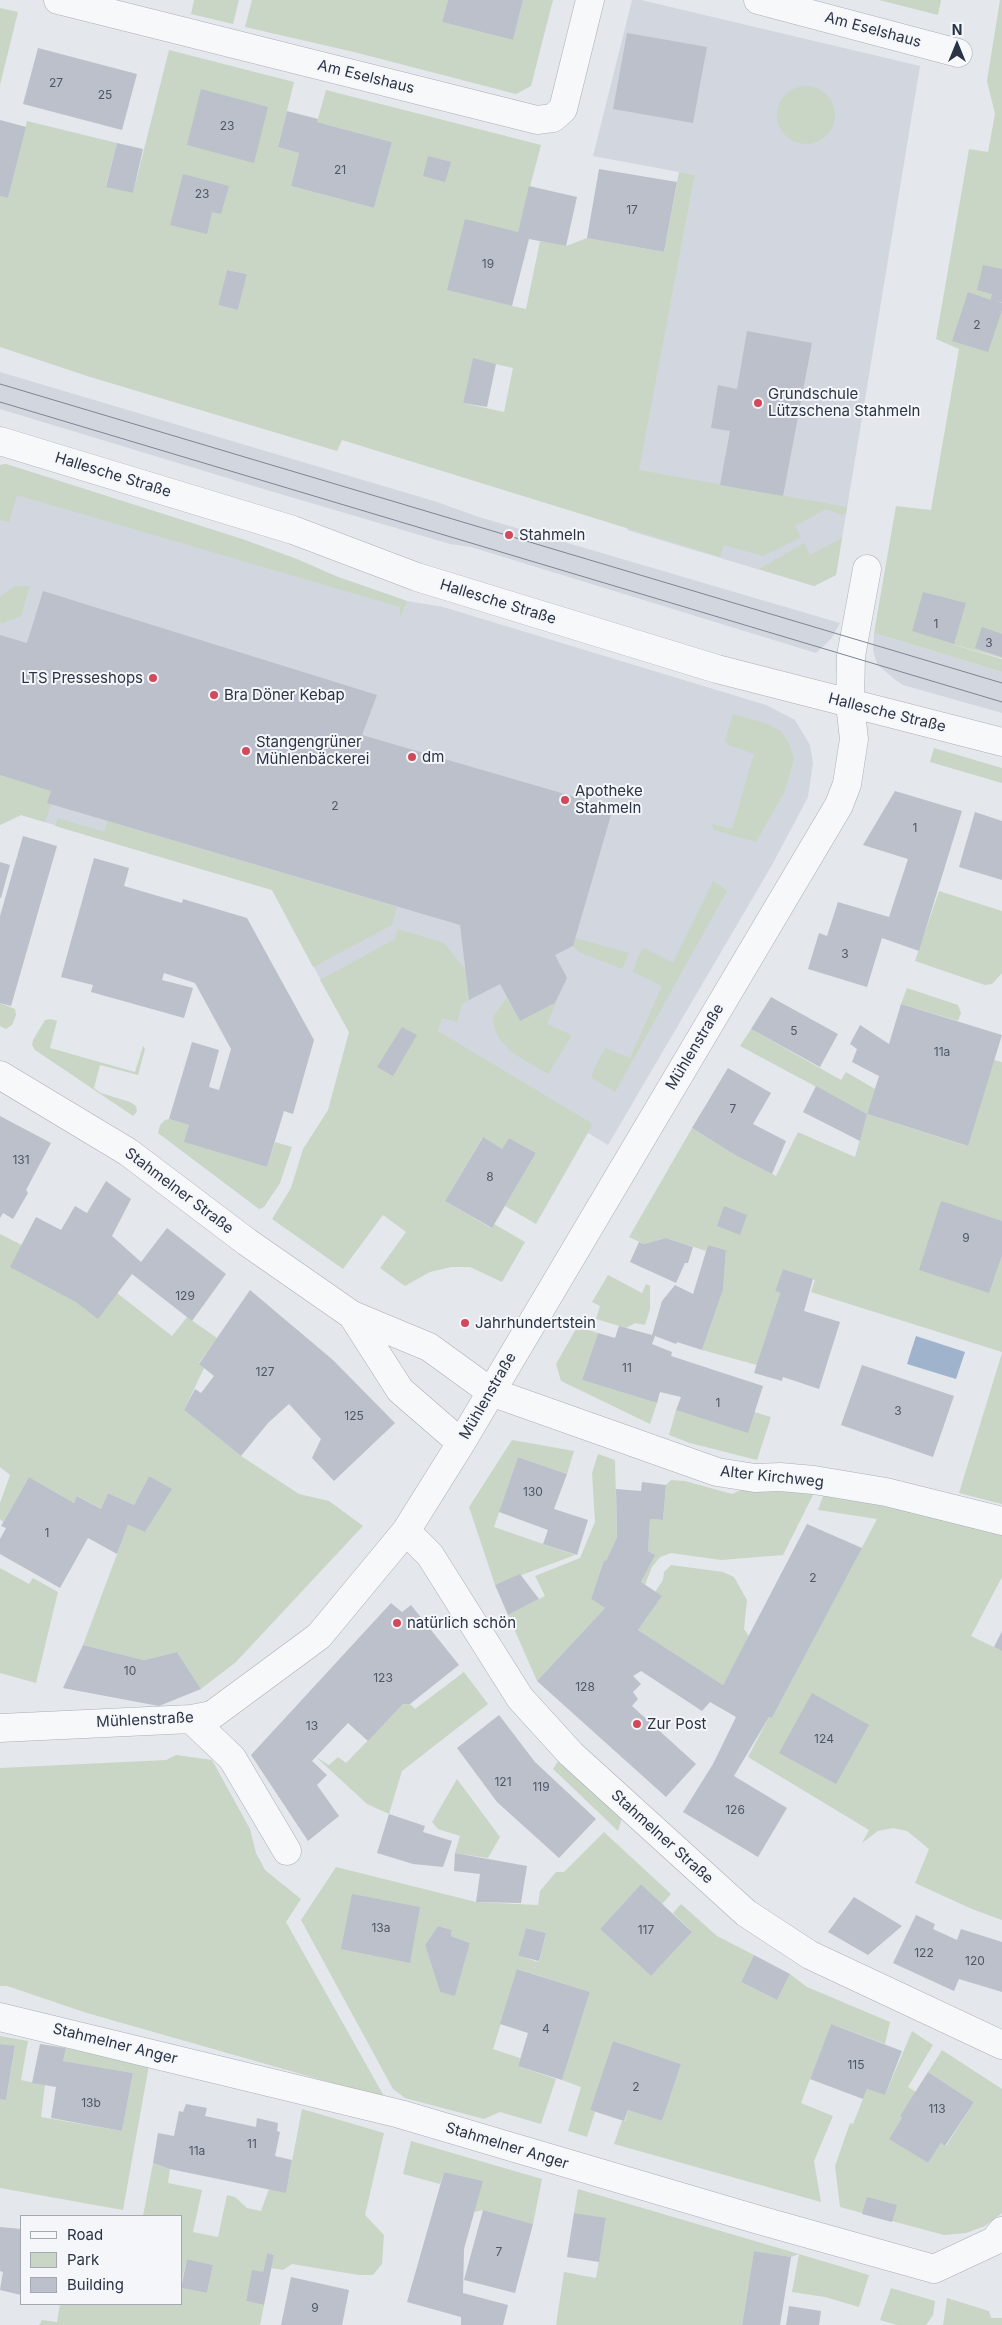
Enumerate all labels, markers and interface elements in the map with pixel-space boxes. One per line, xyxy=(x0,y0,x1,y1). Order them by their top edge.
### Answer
street label: Am Eselshaus xyxy=(823,8,923,52)
north arrow xyxy=(932,20,982,70)
text: N xyxy=(952,21,962,38)
street label: Am Eselshaus xyxy=(316,56,416,98)
house number: 27 xyxy=(49,76,63,90)
house number: 25 xyxy=(98,88,112,102)
house number: 23 xyxy=(220,119,234,133)
house number: 21 xyxy=(334,163,346,177)
house number: 23 xyxy=(195,187,209,201)
house number: 17 xyxy=(626,203,638,217)
house number: 19 xyxy=(482,257,494,271)
house number: 2 xyxy=(973,318,981,332)
place label: Grundschule Lützschena Stahmeln xyxy=(768,385,920,420)
marker: Grundschule Lützschena Stahmeln xyxy=(752,397,764,409)
street label: Hallesche Straße xyxy=(53,449,173,501)
place label: Stahmeln xyxy=(519,526,585,544)
marker: Stahmeln xyxy=(503,529,515,541)
street label: Hallesche Straße xyxy=(438,576,558,628)
house number: 1 xyxy=(934,617,938,631)
house number: 3 xyxy=(985,636,993,650)
place label: LTS Presseshops xyxy=(21,669,143,687)
marker: LTS Presseshops xyxy=(147,672,159,684)
place label: Bra Döner Kebap xyxy=(224,686,345,704)
marker: Bra Döner Kebap xyxy=(208,689,220,701)
street label: Hallesche Straße xyxy=(826,690,948,736)
place label: Stangengrüner Mühlenbäckerei xyxy=(256,733,369,768)
marker: Stangengrüner Mühlenbäckerei xyxy=(240,745,252,757)
place label: dm xyxy=(422,748,444,766)
marker: dm xyxy=(406,751,418,763)
place label: Apotheke Stahmeln xyxy=(575,782,643,817)
marker: Apotheke Stahmeln xyxy=(559,794,571,806)
house number: 2 xyxy=(331,799,339,813)
house number: 1 xyxy=(913,821,917,835)
house number: 3 xyxy=(841,947,849,961)
street label: Mühlenstraße xyxy=(662,1001,728,1093)
house number: 5 xyxy=(790,1024,798,1038)
house number: 11a xyxy=(934,1045,950,1059)
house number: 7 xyxy=(730,1102,736,1116)
street label: Stahmelner Straße xyxy=(121,1144,237,1238)
house number: 131 xyxy=(12,1153,30,1167)
house number: 8 xyxy=(486,1170,494,1184)
house number: 9 xyxy=(962,1231,970,1245)
house number: 129 xyxy=(175,1289,195,1303)
place label: Jahrhundertstein xyxy=(475,1314,596,1332)
marker: Jahrhundertstein xyxy=(459,1317,471,1329)
street label: Mühlenstraße xyxy=(456,1349,520,1443)
house number: 11 xyxy=(622,1361,632,1375)
house number: 127 xyxy=(256,1365,274,1379)
house number: 1 xyxy=(716,1396,720,1410)
house number: 3 xyxy=(894,1404,902,1418)
house number: 125 xyxy=(344,1409,364,1423)
street label: Alter Kirchweg xyxy=(719,1463,825,1491)
house number: 130 xyxy=(523,1485,543,1499)
house number: 1 xyxy=(45,1526,49,1540)
house number: 2 xyxy=(809,1571,817,1585)
place label: natürlich schön xyxy=(407,1614,516,1632)
marker: natürlich schön xyxy=(391,1617,403,1629)
house number: 10 xyxy=(124,1664,136,1678)
house number: 123 xyxy=(373,1671,393,1685)
house number: 128 xyxy=(575,1680,595,1694)
street label: Mühlenstraße xyxy=(96,1708,194,1732)
place label: Zur Post xyxy=(647,1715,706,1733)
marker: Zur Post xyxy=(631,1718,643,1730)
house number: 13 xyxy=(306,1719,318,1733)
house number: 124 xyxy=(814,1732,834,1746)
house number: 121 xyxy=(494,1775,512,1789)
house number: 119 xyxy=(532,1780,550,1794)
street label: Stahmelner Straße xyxy=(607,1786,717,1888)
house number: 126 xyxy=(725,1803,745,1817)
house number: 13a xyxy=(371,1921,391,1935)
house number: 117 xyxy=(638,1923,654,1937)
house number: 122 xyxy=(914,1946,934,1960)
house number: 120 xyxy=(965,1954,985,1968)
street label: Stahmelner Anger xyxy=(51,2020,179,2068)
house number: 4 xyxy=(542,2022,550,2036)
house number: 115 xyxy=(847,2058,865,2072)
house number: 2 xyxy=(632,2080,640,2094)
house number: 13b xyxy=(81,2096,101,2110)
house number: 113 xyxy=(928,2102,946,2116)
street label: Stahmelner Anger xyxy=(443,2119,571,2173)
house number: 11 xyxy=(247,2137,257,2151)
house number: 11a xyxy=(189,2144,205,2158)
legend xyxy=(20,2215,182,2305)
text: Road xyxy=(67,2225,103,2244)
house number: 7 xyxy=(496,2245,502,2259)
text: Park xyxy=(67,2250,99,2269)
text: Building xyxy=(67,2275,124,2294)
house number: 9 xyxy=(311,2301,319,2315)

